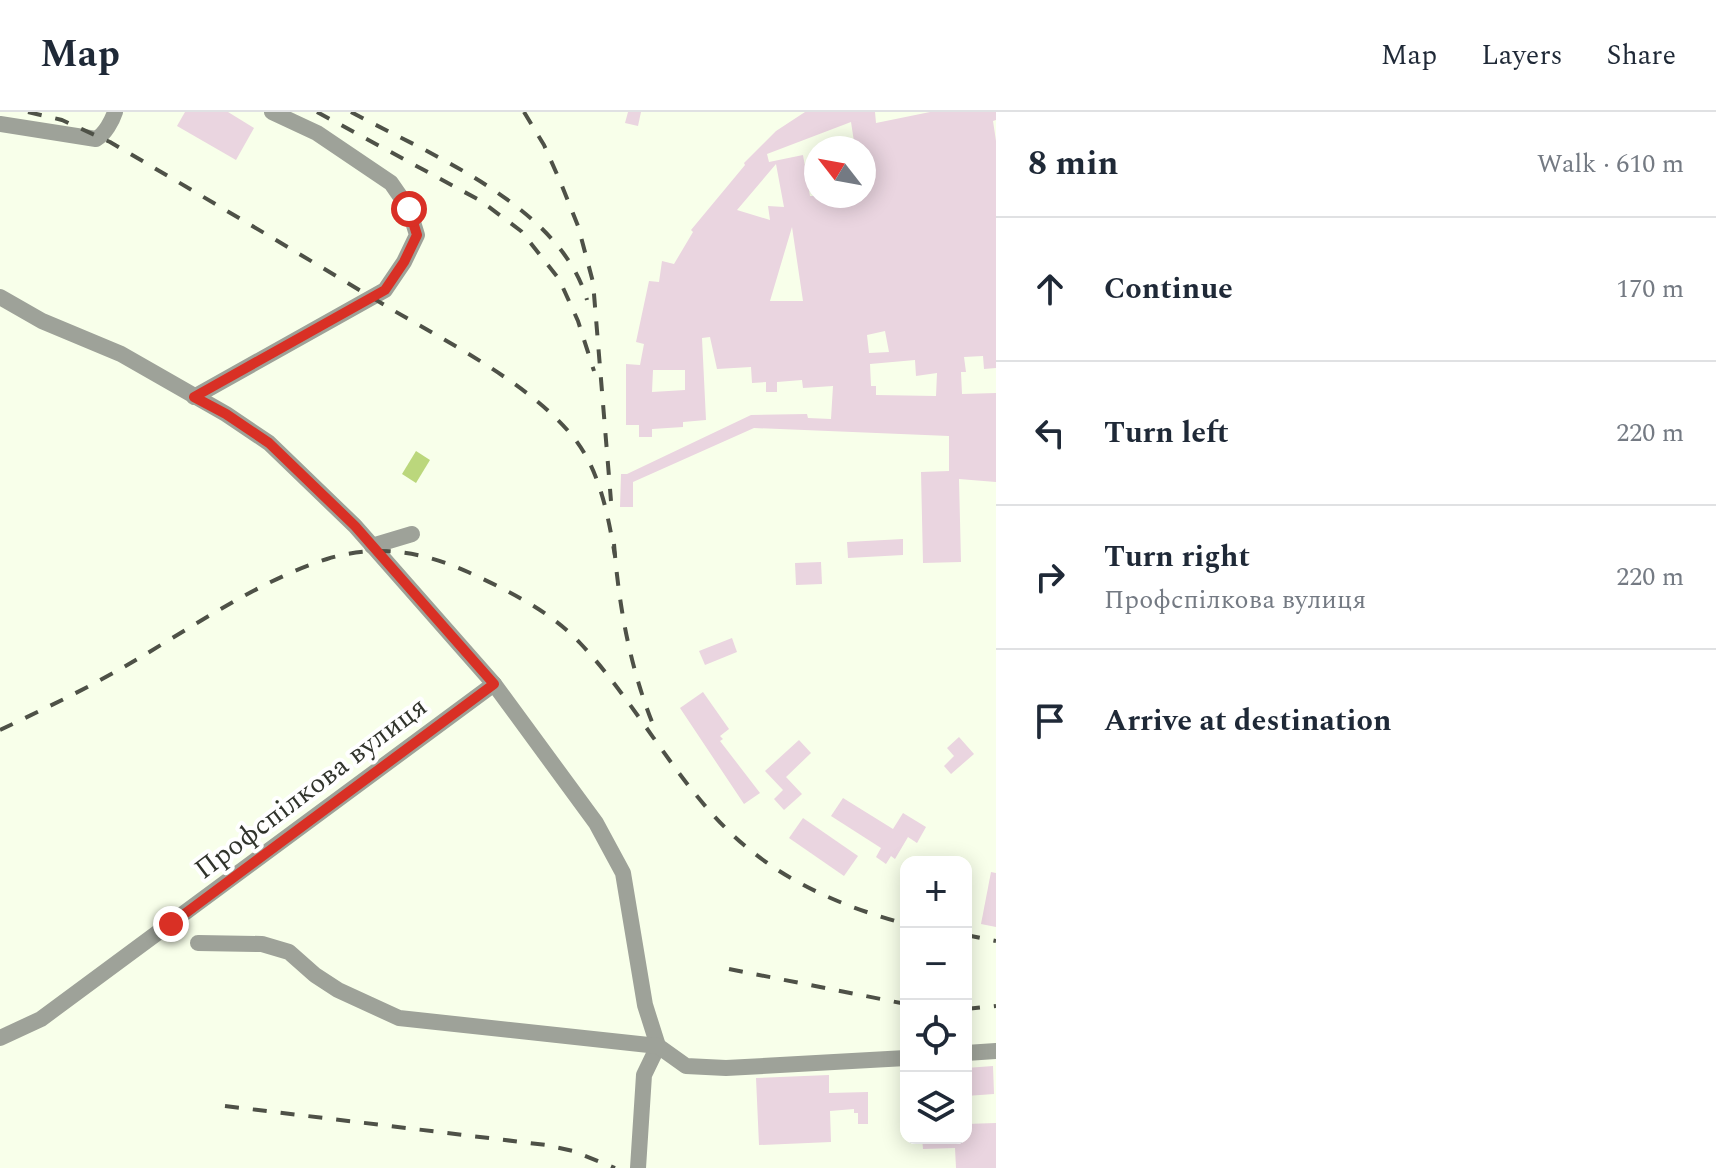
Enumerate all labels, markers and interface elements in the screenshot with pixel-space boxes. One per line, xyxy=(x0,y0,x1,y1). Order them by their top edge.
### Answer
text: Map xyxy=(40,26,120,84)
text: Map xyxy=(1381,34,1437,77)
text: Layers xyxy=(1481,34,1563,77)
text: Share xyxy=(1607,34,1676,77)
north arrow xyxy=(804,136,876,208)
text: 8 min xyxy=(1028,138,1118,190)
text: Walk · 610 m xyxy=(1537,144,1684,184)
route start xyxy=(391,191,427,227)
text: Continue xyxy=(1104,266,1233,312)
icon: ahead xyxy=(1028,267,1072,311)
text: 170 m xyxy=(1616,269,1684,309)
text: Turn left xyxy=(1104,410,1229,456)
icon: left xyxy=(1028,411,1072,455)
text: 220 m xyxy=(1616,413,1684,453)
text: Turn right xyxy=(1104,534,1250,580)
icon: right xyxy=(1028,555,1072,599)
text: 220 m xyxy=(1616,557,1684,597)
text: Профспілкова вулиця xyxy=(1104,580,1366,620)
street label: Профспілкова вулиця xyxy=(185,686,437,890)
text: Arrive at destination xyxy=(1104,698,1391,744)
icon: arrive xyxy=(1028,699,1072,743)
map controls xyxy=(900,856,972,1144)
button: + xyxy=(900,856,972,928)
route end xyxy=(153,906,189,942)
button: − xyxy=(900,928,972,1000)
button: locate xyxy=(900,1000,972,1072)
button: layers xyxy=(900,1072,972,1144)

